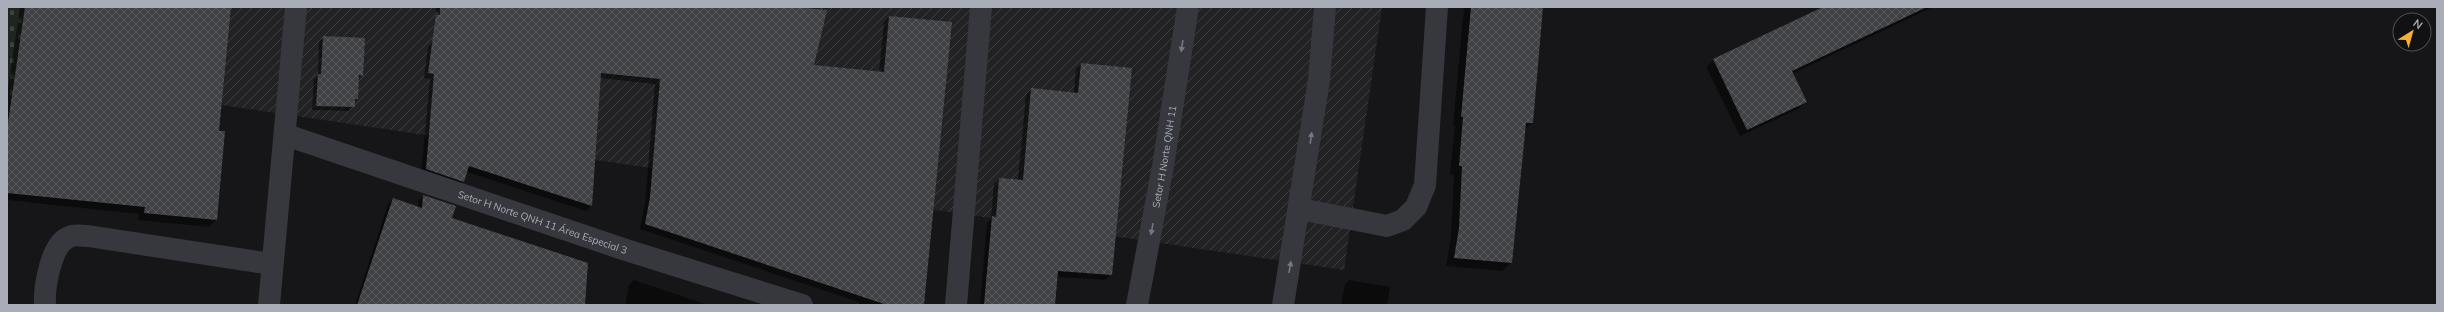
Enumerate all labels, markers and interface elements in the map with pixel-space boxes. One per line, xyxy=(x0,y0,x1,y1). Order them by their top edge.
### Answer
north arrow xyxy=(2392,12,2432,52)
text: N xyxy=(2410,16,2426,32)
one-way arrow xyxy=(1179,39,1185,52)
street label: Setor H Norte QNH 11 xyxy=(1149,104,1179,209)
one-way arrow xyxy=(1308,132,1314,144)
street label: Setor H Norte QNH 11 Área Especial 3 xyxy=(456,187,629,256)
one-way arrow xyxy=(1148,223,1154,235)
one-way arrow xyxy=(1287,260,1293,273)

